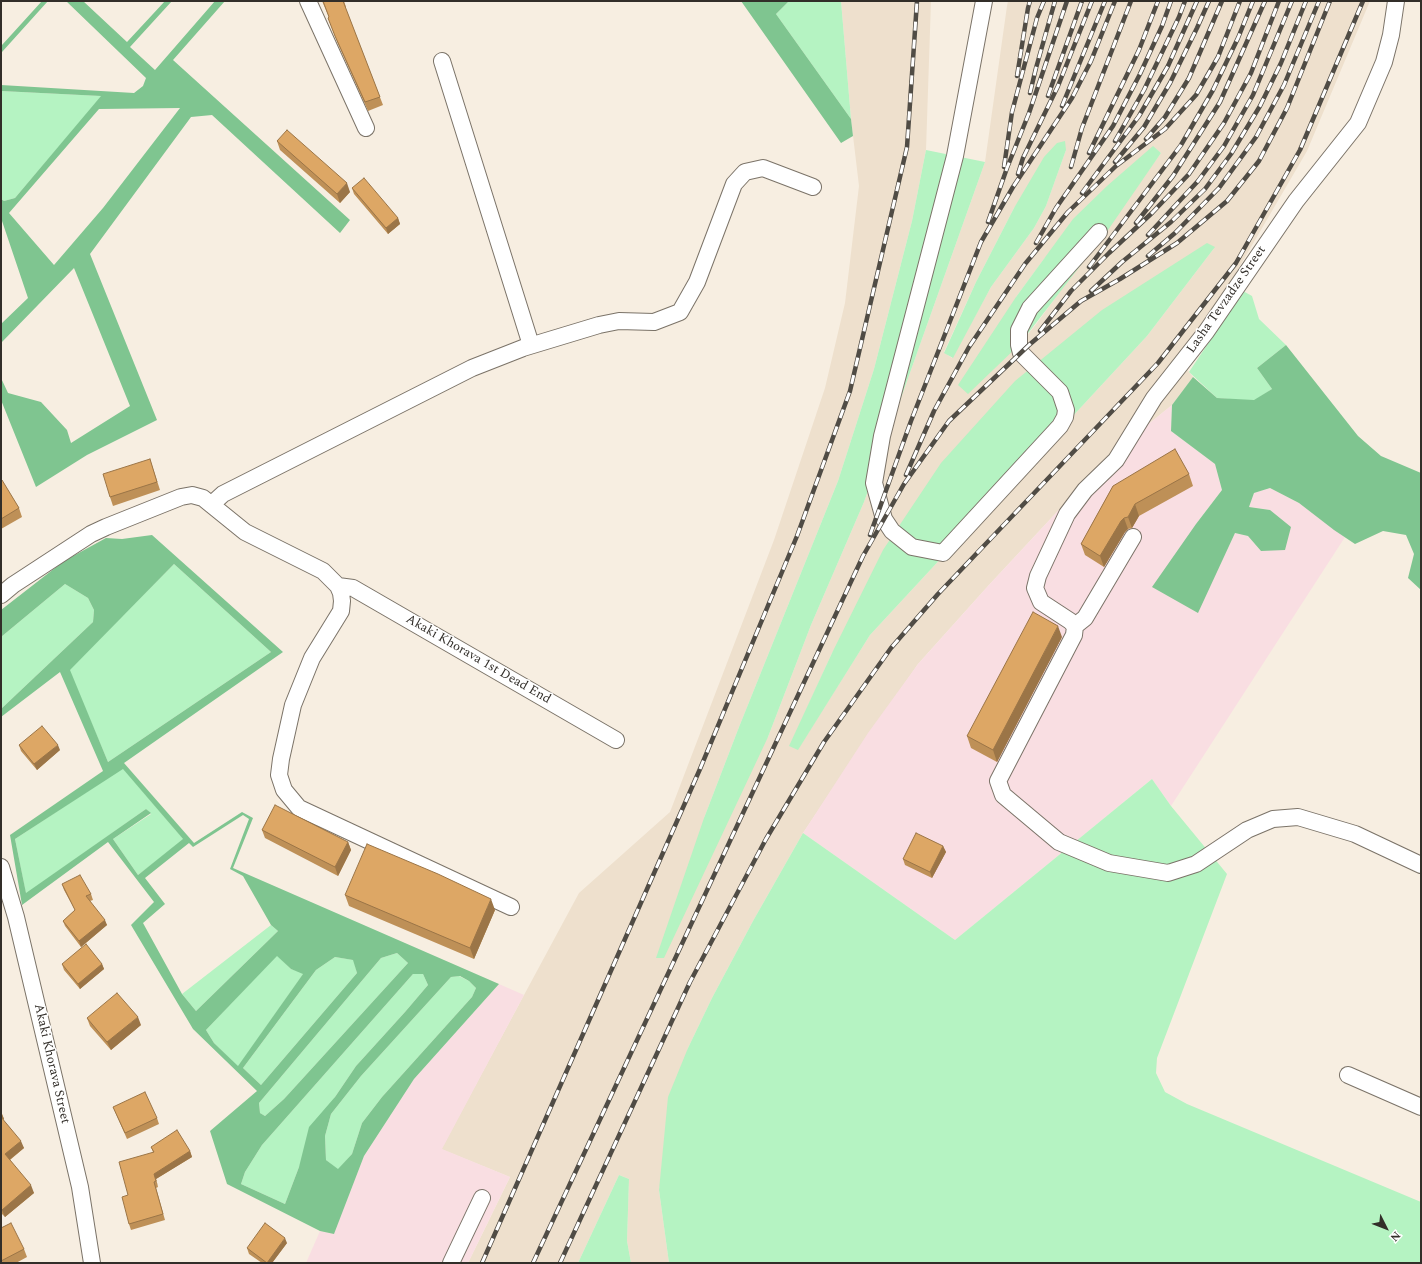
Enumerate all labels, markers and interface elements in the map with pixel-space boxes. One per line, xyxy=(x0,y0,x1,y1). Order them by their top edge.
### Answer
street label: Lasha Tevzadze Street xyxy=(1184,243,1270,357)
street label: Akaki Khorava 1st Dead End xyxy=(403,612,553,708)
street label: Akaki Khorava Street xyxy=(30,1003,72,1125)
north arrow xyxy=(1366,1208,1406,1248)
text: N xyxy=(1386,1227,1405,1245)

